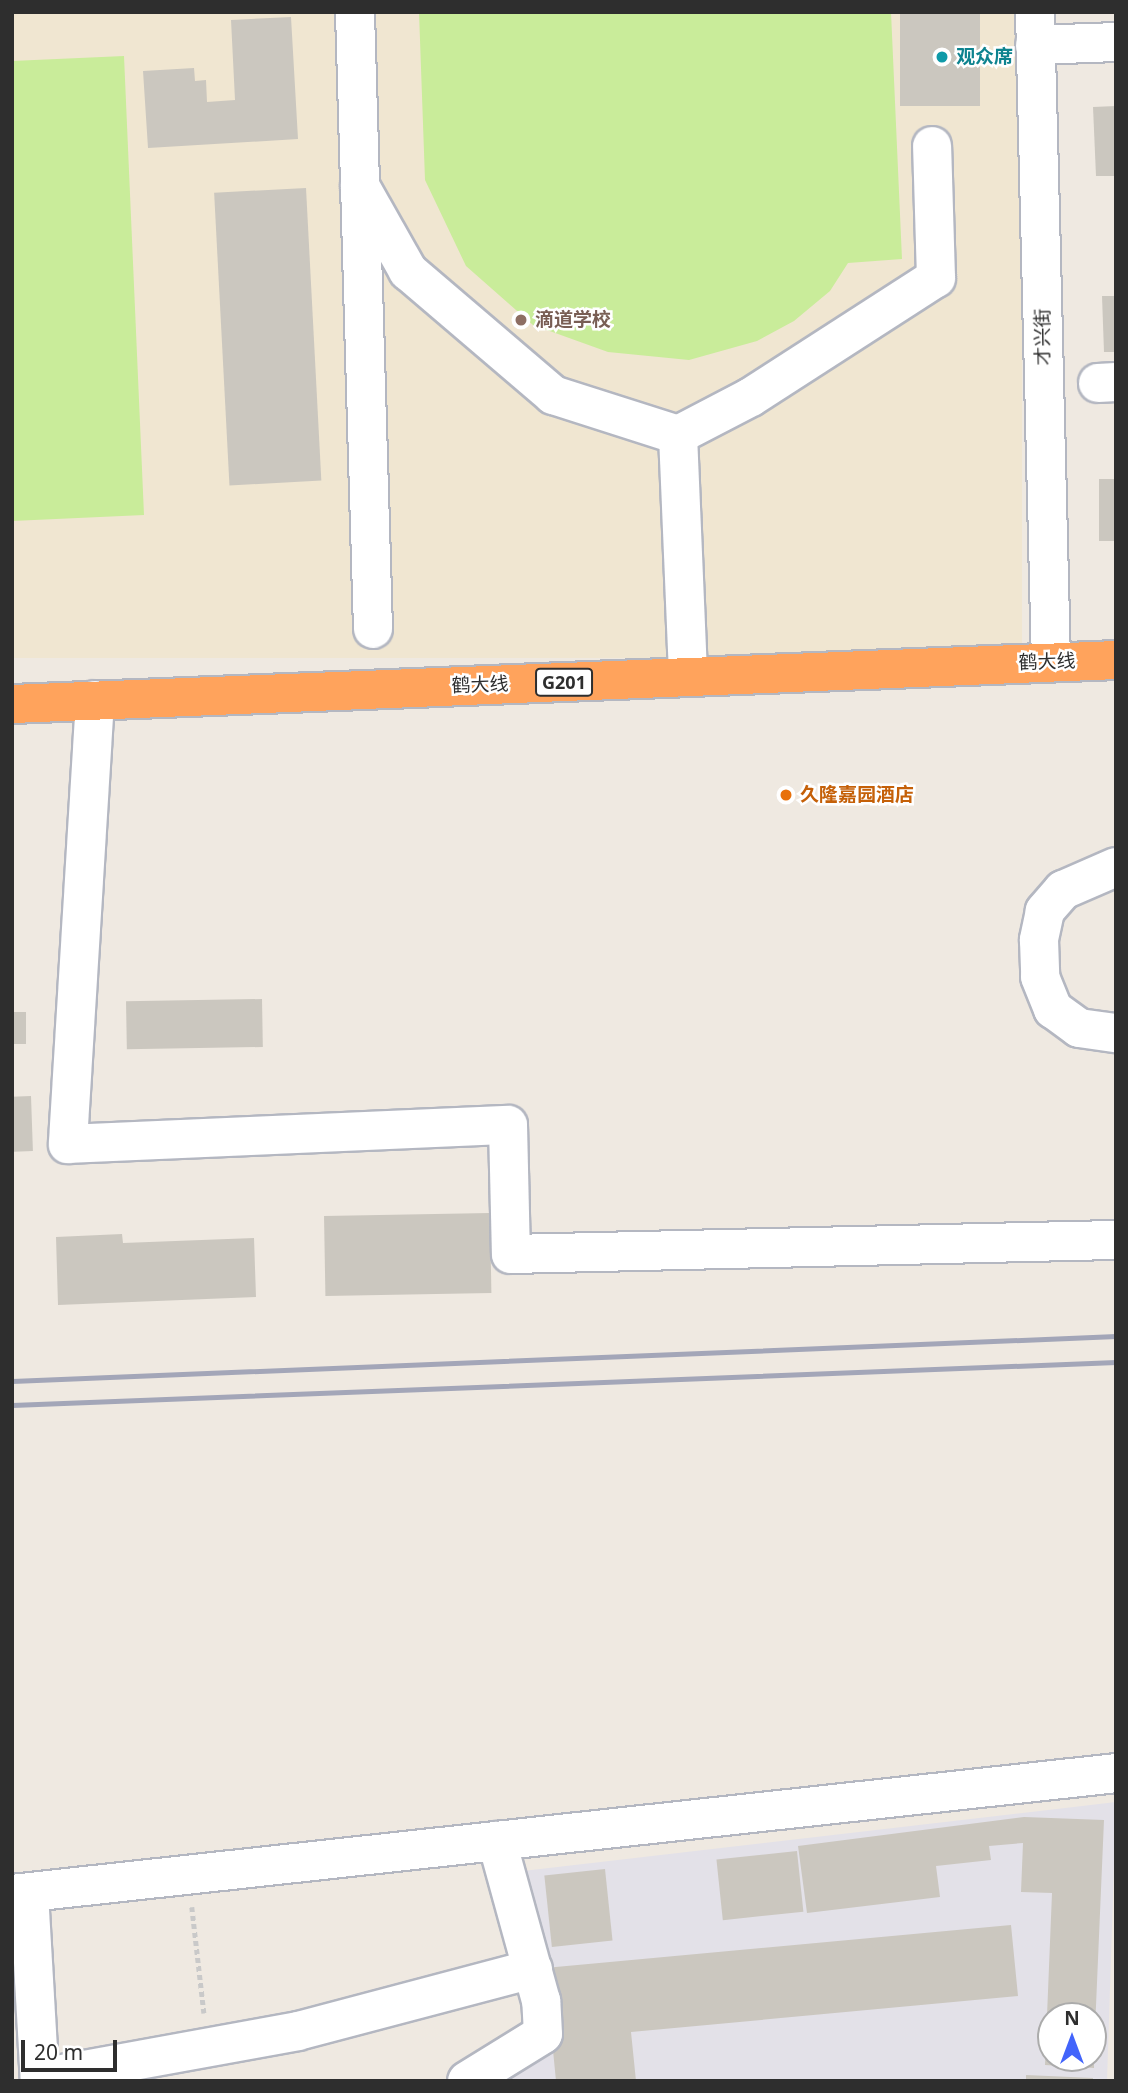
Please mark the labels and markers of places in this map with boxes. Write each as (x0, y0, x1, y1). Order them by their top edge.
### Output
place label: 观众席 (956, 46, 1013, 68)
marker: 观众席 (934, 49, 950, 65)
place label: 滴道学校 (535, 309, 611, 331)
marker: 滴道学校 (513, 312, 529, 328)
place label: 久隆嘉园酒店 (800, 784, 914, 806)
marker: 久隆嘉园酒店 (778, 787, 794, 803)

